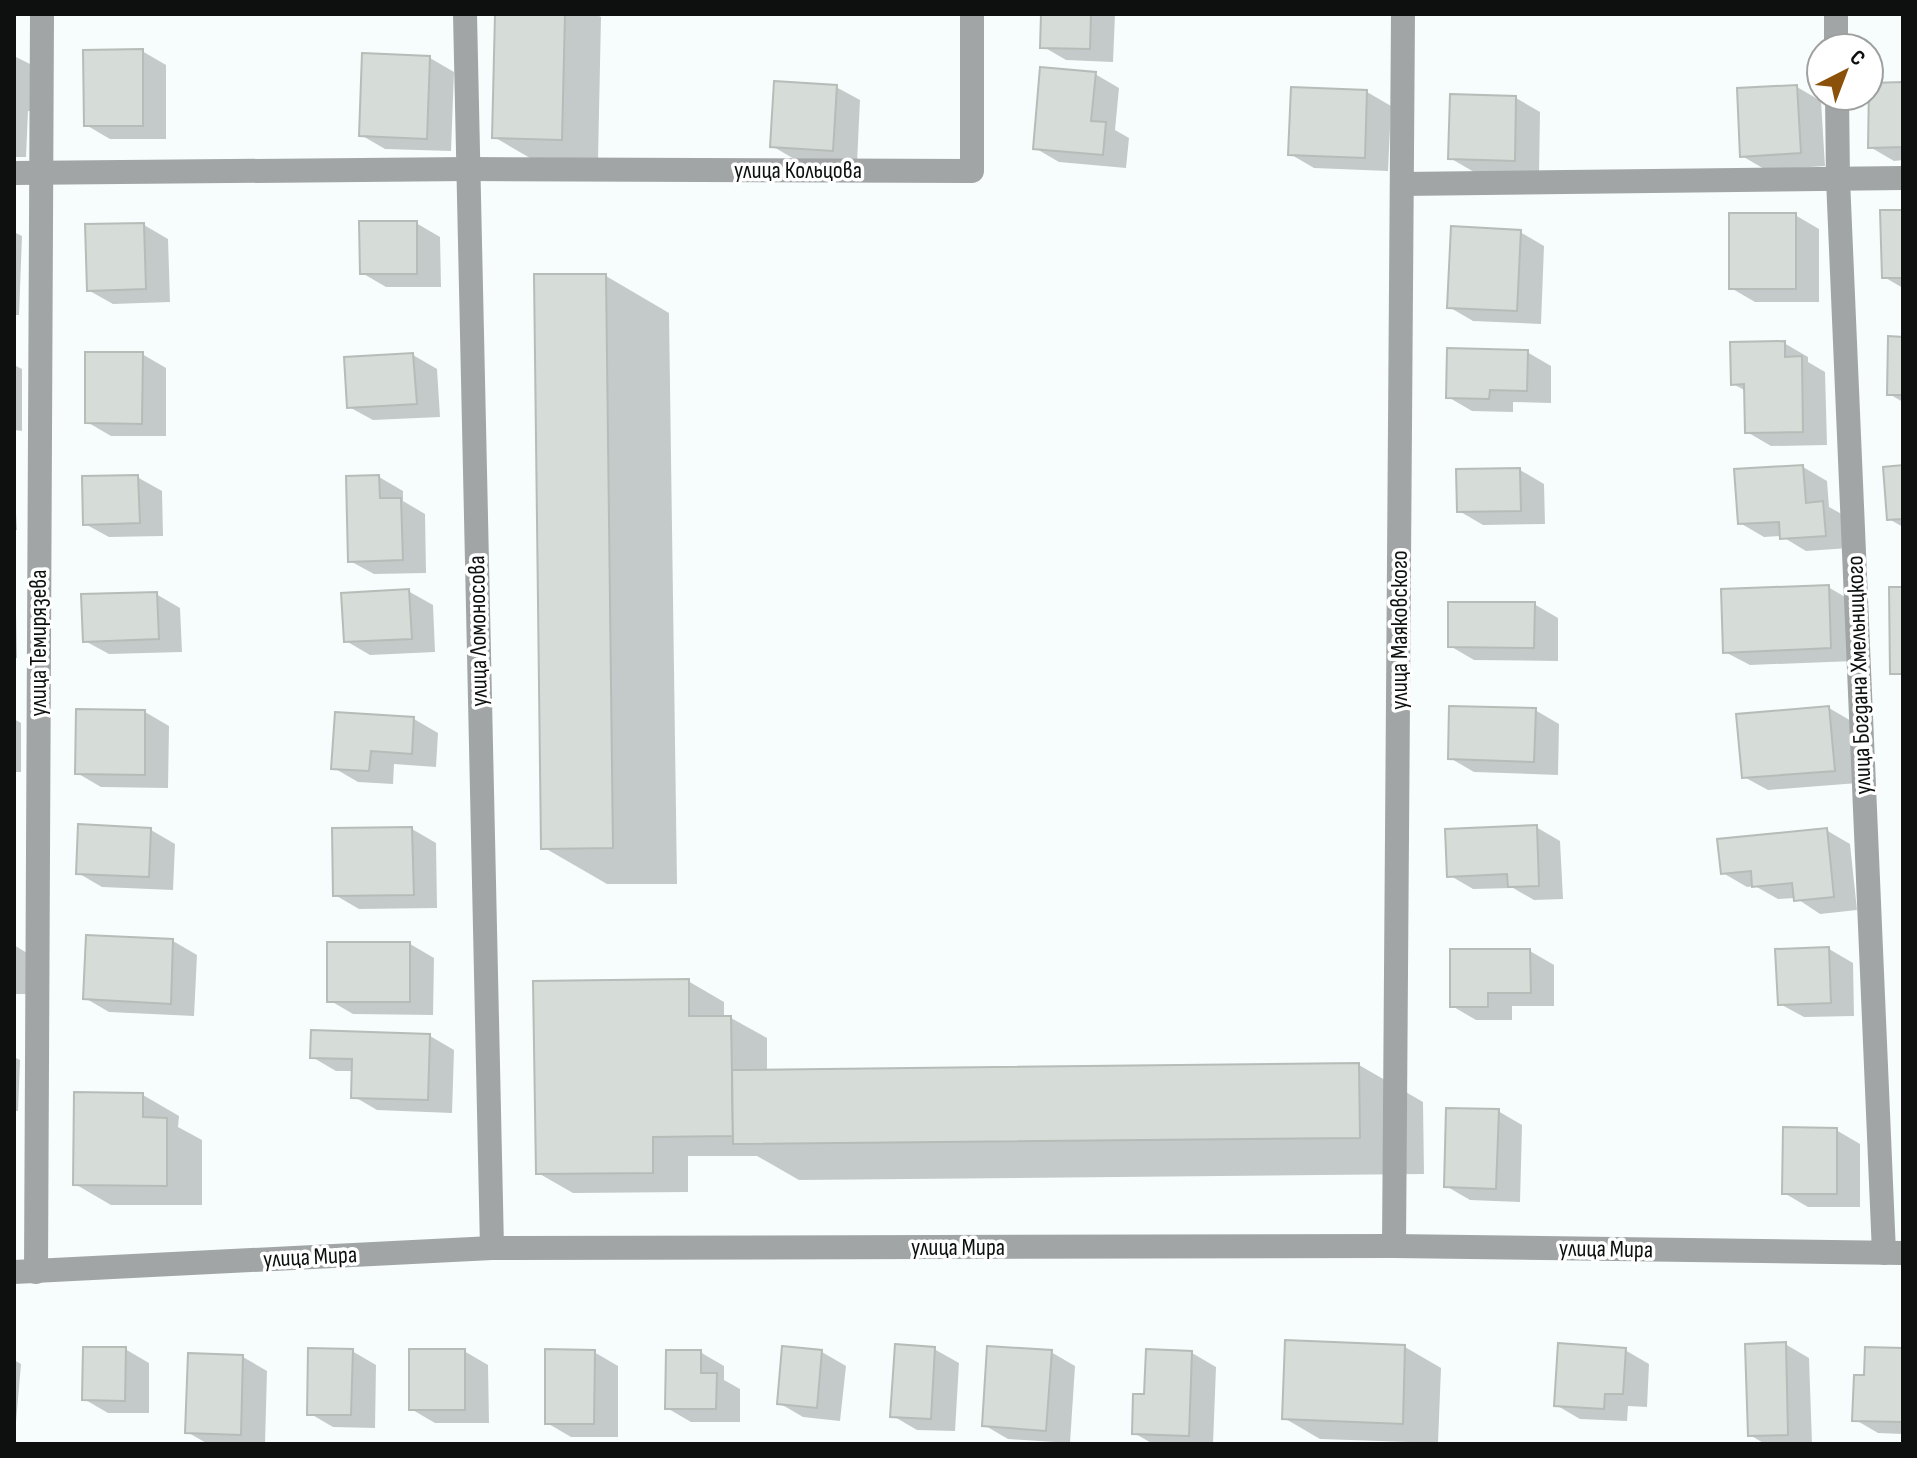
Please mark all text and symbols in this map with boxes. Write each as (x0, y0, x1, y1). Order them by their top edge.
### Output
north arrow (1805, 32, 1885, 112)
text: С (1844, 44, 1871, 72)
street label: улица Кольцова (734, 156, 862, 185)
street label: улица Маяковского (1385, 550, 1414, 710)
street label: улица Ломоносова (462, 555, 494, 707)
street label: улица Богдана Хмельницкого (1840, 555, 1878, 795)
street label: улица Темирязева (24, 569, 53, 717)
street label: улица Мира (911, 1233, 1005, 1262)
street label: улица Мира (1559, 1234, 1653, 1264)
street label: улица Мира (262, 1240, 358, 1274)

